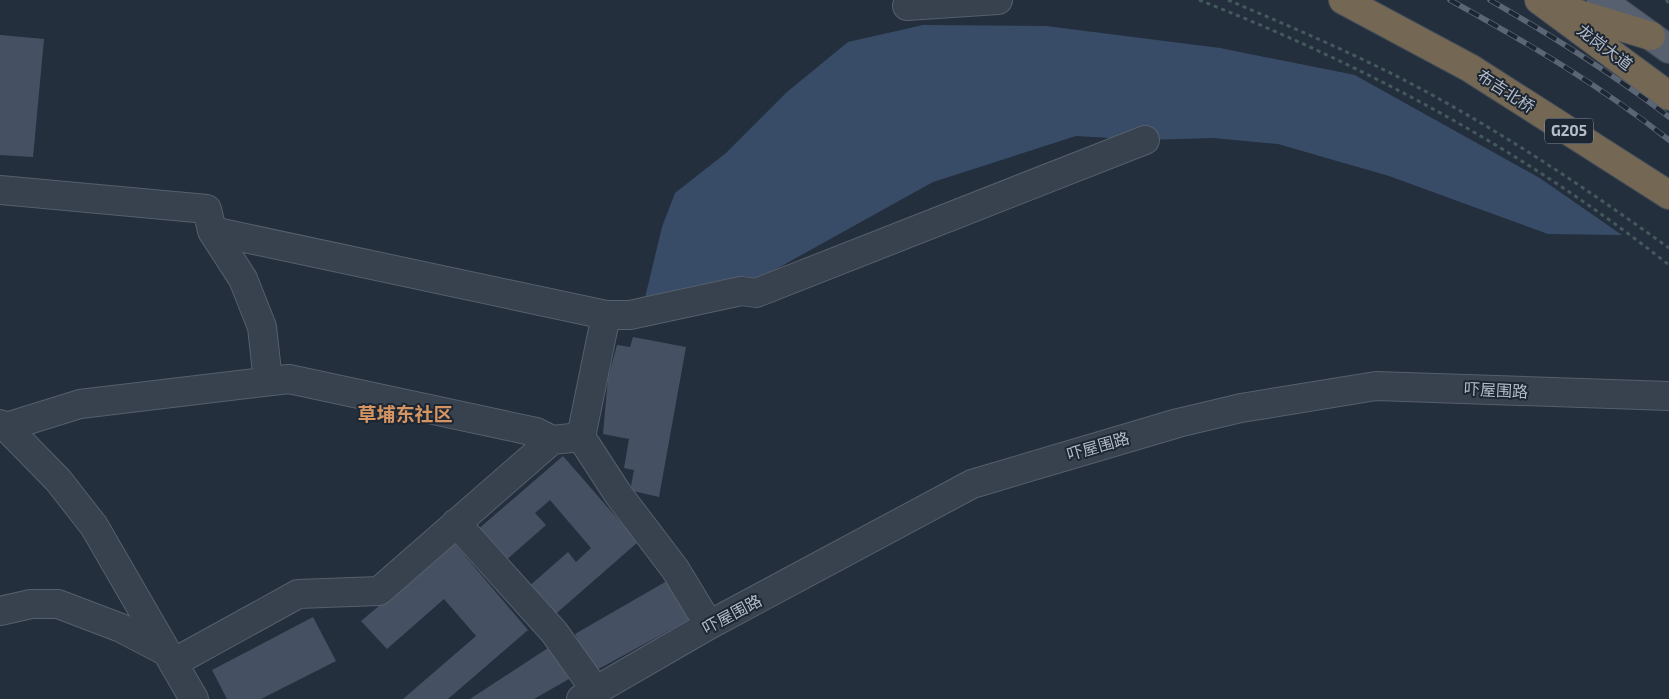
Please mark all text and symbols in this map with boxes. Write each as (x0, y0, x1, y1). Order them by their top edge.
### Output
street label: 龙岗大道 (1574, 20, 1637, 73)
street label: 布吉北桥 (1474, 65, 1538, 116)
road number: G205 (1545, 118, 1593, 144)
street label: 吓屋围路 (1464, 378, 1528, 401)
district label: 草埔东社区 (357, 402, 453, 425)
street label: 吓屋围路 (1064, 428, 1131, 463)
street label: 吓屋围路 (699, 590, 764, 637)

